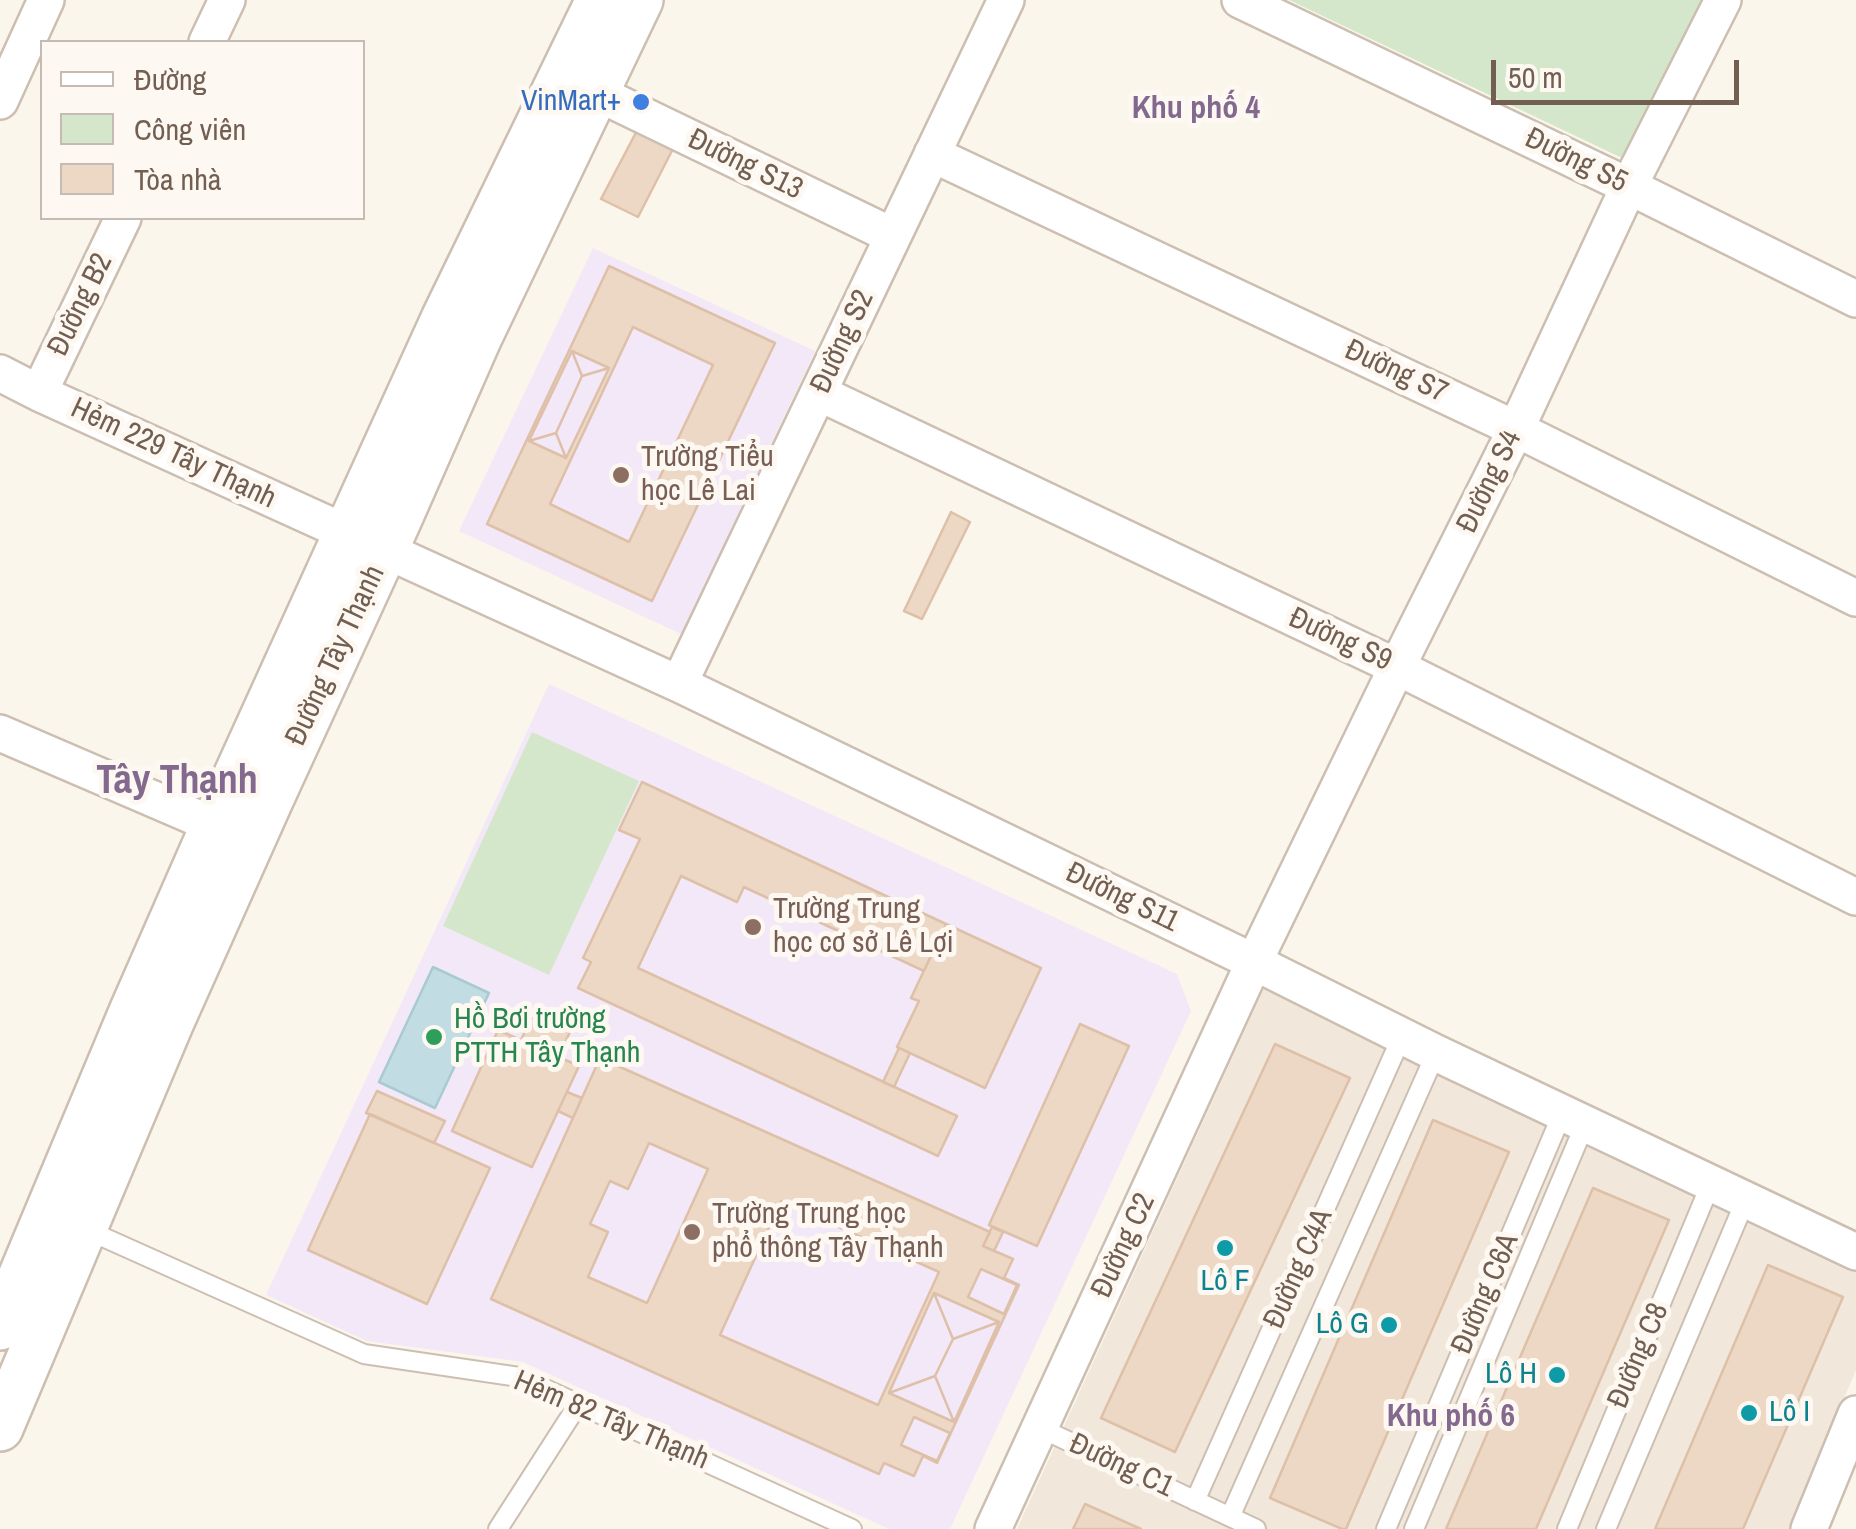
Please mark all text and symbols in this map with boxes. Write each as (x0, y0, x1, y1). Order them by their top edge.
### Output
legend (40, 40, 365, 220)
scale bar (1496, 40, 1744, 102)
text: 50 m (1508, 57, 1563, 97)
text: Đường (134, 59, 206, 99)
place label: VinMart+ (521, 84, 621, 120)
district label: Khu phố 4 (1132, 90, 1260, 128)
marker: VinMart+ (630, 91, 652, 113)
text: Công viên (134, 109, 246, 149)
street label: Đường S5 (1519, 121, 1633, 201)
street label: Đường S13 (682, 122, 808, 208)
text: Tòa nhà (134, 159, 222, 199)
street label: Đường B2 (41, 248, 121, 362)
street label: Đường S2 (804, 285, 882, 399)
street label: Đường S7 (1339, 333, 1453, 411)
street label: Hẻm 229 Tây Thạnh (65, 391, 281, 517)
street label: Đường S4 (1450, 425, 1530, 539)
place label: Trường Tiểu học Lê Lai (641, 440, 774, 510)
marker: Trường Tiểu học Lê Lai (610, 464, 632, 486)
street label: Đường Tây Thạnh (279, 560, 393, 752)
street label: Đường S9 (1283, 601, 1397, 679)
district label: Tây Thạnh (96, 758, 258, 806)
street label: Đường S11 (1060, 855, 1184, 941)
place label: Trường Trung học cơ sở Lê Lợi (773, 892, 954, 962)
marker: Trường Trung học cơ sở Lê Lợi (742, 916, 764, 938)
place label: Hồ Bơi trường PTTH Tây Thạnh (454, 1002, 640, 1072)
marker: Hồ Bơi trường PTTH Tây Thạnh (423, 1026, 445, 1048)
street label: Đường C2 (1084, 1188, 1164, 1304)
place label: Trường Trung học phổ thông Tây Thạnh (712, 1197, 944, 1268)
street label: Đường C4A (1257, 1204, 1341, 1334)
marker: Trường Trung học phổ thông Tây Thạnh (681, 1221, 703, 1243)
street label: Đường C6A (1445, 1228, 1527, 1360)
marker: Lô F (1214, 1237, 1236, 1259)
place label: Lô F (1200, 1264, 1250, 1300)
street label: Đường C8 (1601, 1298, 1677, 1414)
place label: Lô G (1316, 1307, 1369, 1343)
marker: Lô G (1378, 1314, 1400, 1336)
place label: Lô H (1485, 1357, 1537, 1393)
street label: Hẻm 82 Tây Thạnh (508, 1364, 714, 1478)
marker: Lô H (1546, 1364, 1568, 1386)
place label: Lô I (1769, 1395, 1810, 1431)
district label: Khu phố 6 (1387, 1398, 1515, 1436)
marker: Lô I (1738, 1402, 1760, 1424)
street label: Đường C1 (1063, 1426, 1179, 1506)

